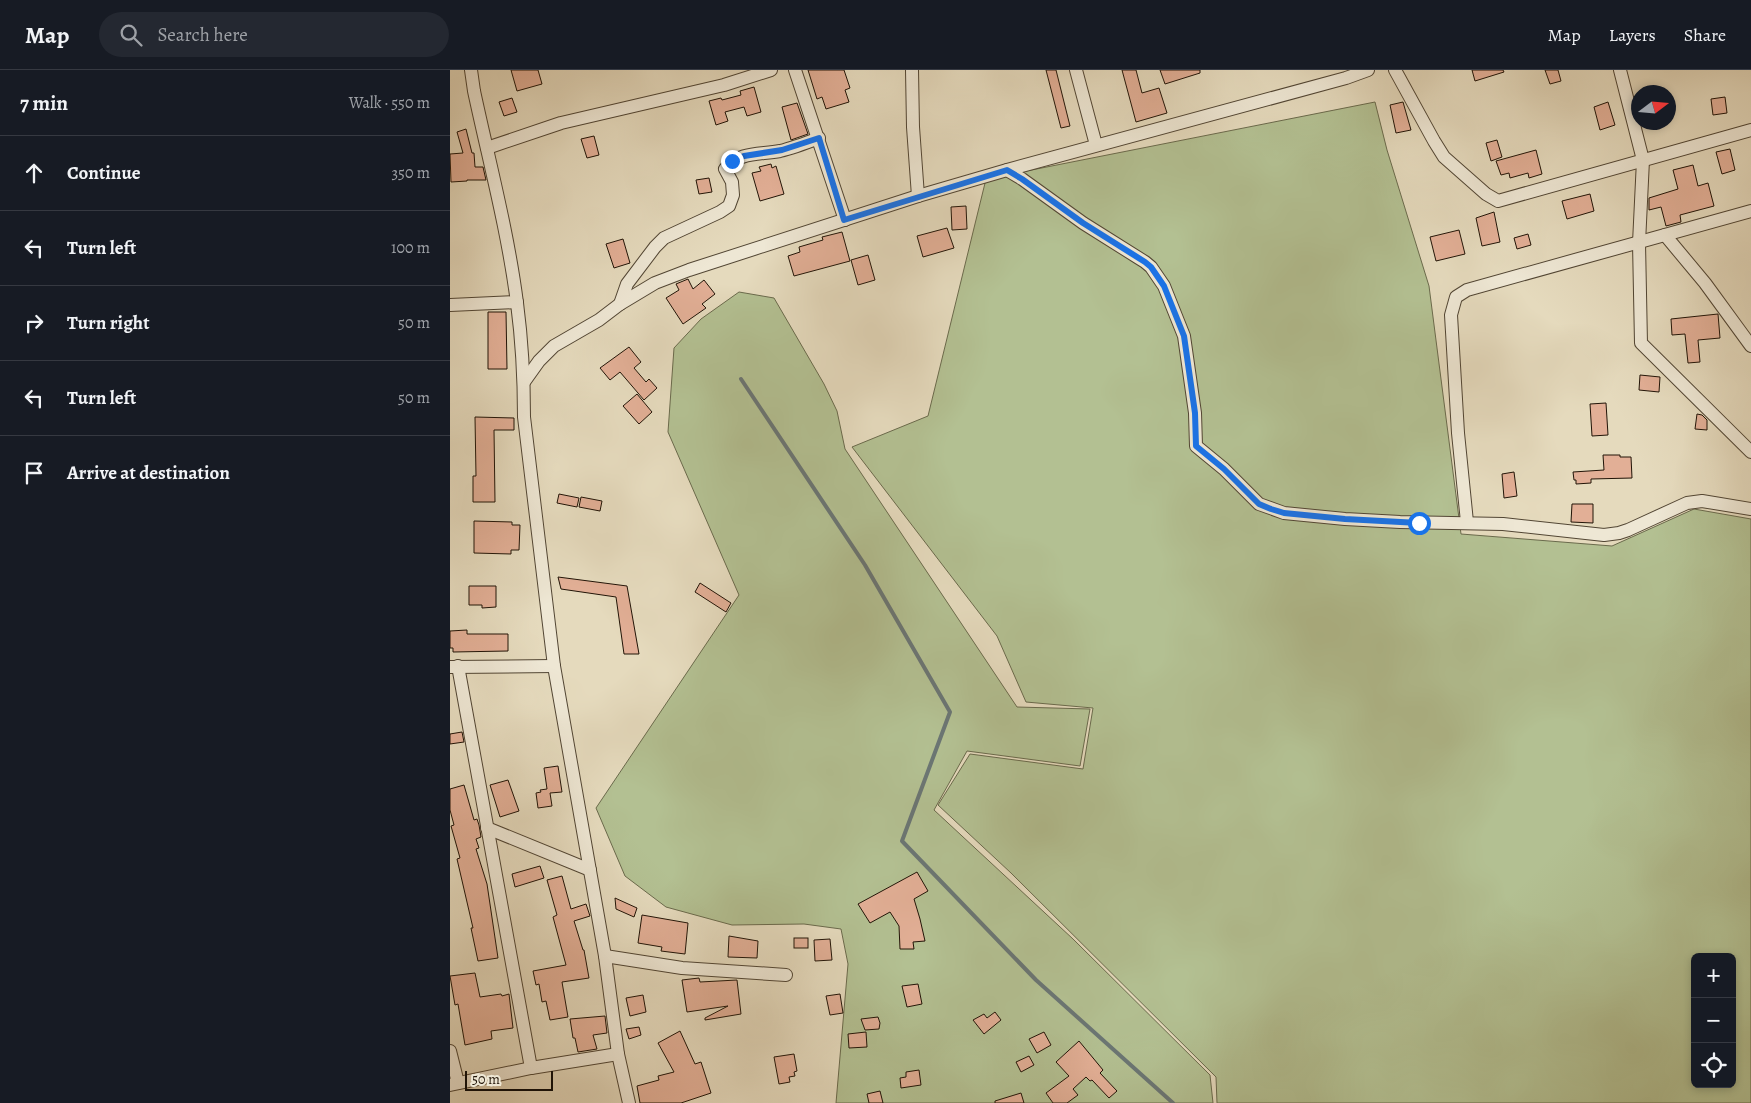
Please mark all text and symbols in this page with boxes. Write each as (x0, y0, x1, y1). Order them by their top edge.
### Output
search box (99, 12, 449, 57)
text: Map (25, 19, 69, 51)
icon: search (117, 21, 145, 49)
text: Search here (157, 22, 248, 48)
text: Map (1548, 23, 1581, 47)
text: Layers (1609, 23, 1656, 47)
text: Share (1684, 23, 1726, 47)
north arrow (1631, 85, 1676, 130)
text: 7 min (20, 89, 68, 117)
text: Walk · 550 m (349, 92, 430, 114)
route end (721, 150, 744, 173)
icon: ahead (20, 159, 48, 187)
text: Continue (67, 160, 141, 186)
text: 350 m (391, 162, 430, 184)
icon: left (20, 234, 48, 262)
text: Turn left (67, 235, 136, 261)
text: 100 m (391, 237, 430, 259)
icon: right (20, 309, 48, 337)
text: Turn right (67, 310, 149, 336)
text: 50 m (398, 312, 430, 334)
icon: left (20, 384, 48, 412)
text: Turn left (67, 385, 136, 411)
text: 50 m (398, 387, 430, 409)
icon: arrive (20, 459, 48, 487)
text: Arrive at destination (67, 460, 230, 486)
route start (1408, 512, 1431, 535)
map controls (1691, 953, 1736, 1088)
button: + (1691, 953, 1736, 998)
button: − (1691, 998, 1736, 1043)
button: locate (1691, 1043, 1736, 1088)
scale bar (465, 1068, 552, 1091)
text: 50 m (472, 1070, 500, 1089)

